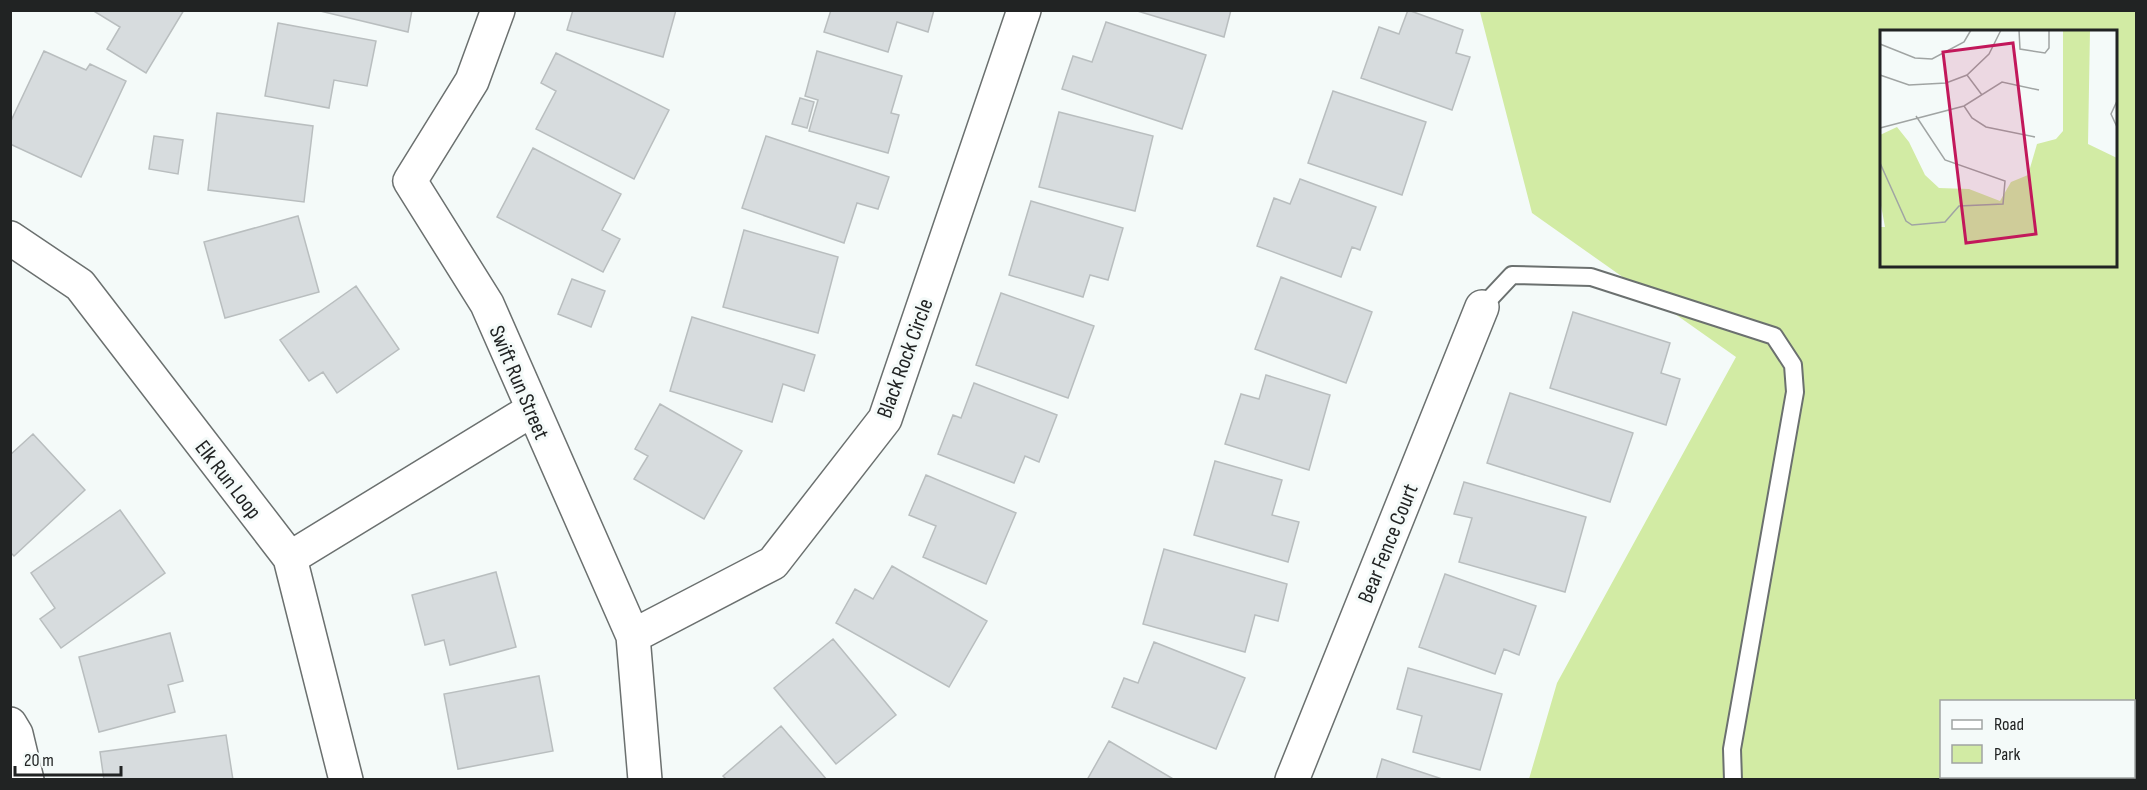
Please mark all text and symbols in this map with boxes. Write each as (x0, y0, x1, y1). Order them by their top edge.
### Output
inset map (1880, 30, 2117, 267)
street label: Black Rock Circle (871, 295, 940, 422)
street label: Swift Run Street (483, 322, 555, 444)
street label: Elk Run Loop (189, 435, 267, 525)
street label: Bear Fence Court (1352, 480, 1425, 607)
legend (1940, 700, 2135, 778)
text: Road (1994, 714, 2024, 735)
scale bar (15, 739, 122, 777)
text: Park (1994, 744, 2020, 765)
text: 20 m (24, 750, 54, 771)

